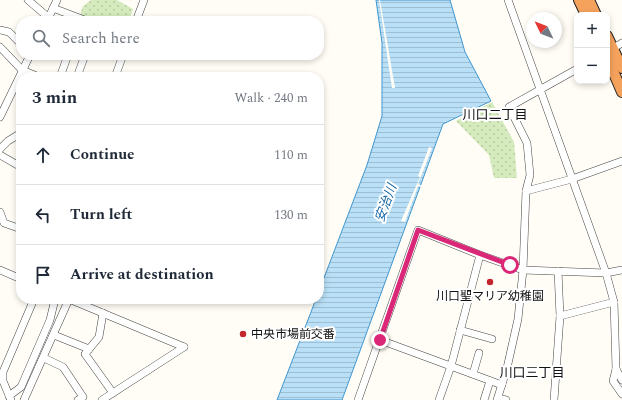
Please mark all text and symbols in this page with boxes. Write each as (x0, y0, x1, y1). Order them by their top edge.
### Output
north arrow (526, 12, 562, 48)
map controls (574, 12, 610, 84)
button: + (574, 12, 610, 48)
search box (16, 16, 324, 60)
icon: search (30, 27, 52, 49)
text: Search here (62, 27, 140, 50)
button: − (574, 48, 610, 84)
text: 3 min (32, 85, 77, 111)
text: Walk · 240 m (234, 88, 308, 108)
district label: 川口二丁目 (462, 105, 528, 125)
text: Continue (70, 143, 135, 166)
icon: ahead (32, 144, 54, 166)
text: 110 m (274, 145, 308, 165)
water label: 安治川 (370, 179, 403, 225)
text: Turn left (70, 203, 132, 226)
icon: left (32, 204, 54, 226)
text: 130 m (274, 205, 308, 225)
route start (501, 256, 519, 274)
text: Arrive at destination (70, 263, 214, 286)
icon: arrive (32, 264, 54, 286)
marker: 川口聖マリア幼稚園 (485, 277, 495, 287)
place label: 川口聖マリア幼稚園 (436, 287, 544, 306)
place label: 中央市場前交番 (251, 325, 335, 344)
marker: 中央市場前交番 (238, 329, 248, 339)
route end (371, 331, 389, 349)
district label: 川口三丁目 (499, 363, 565, 383)

